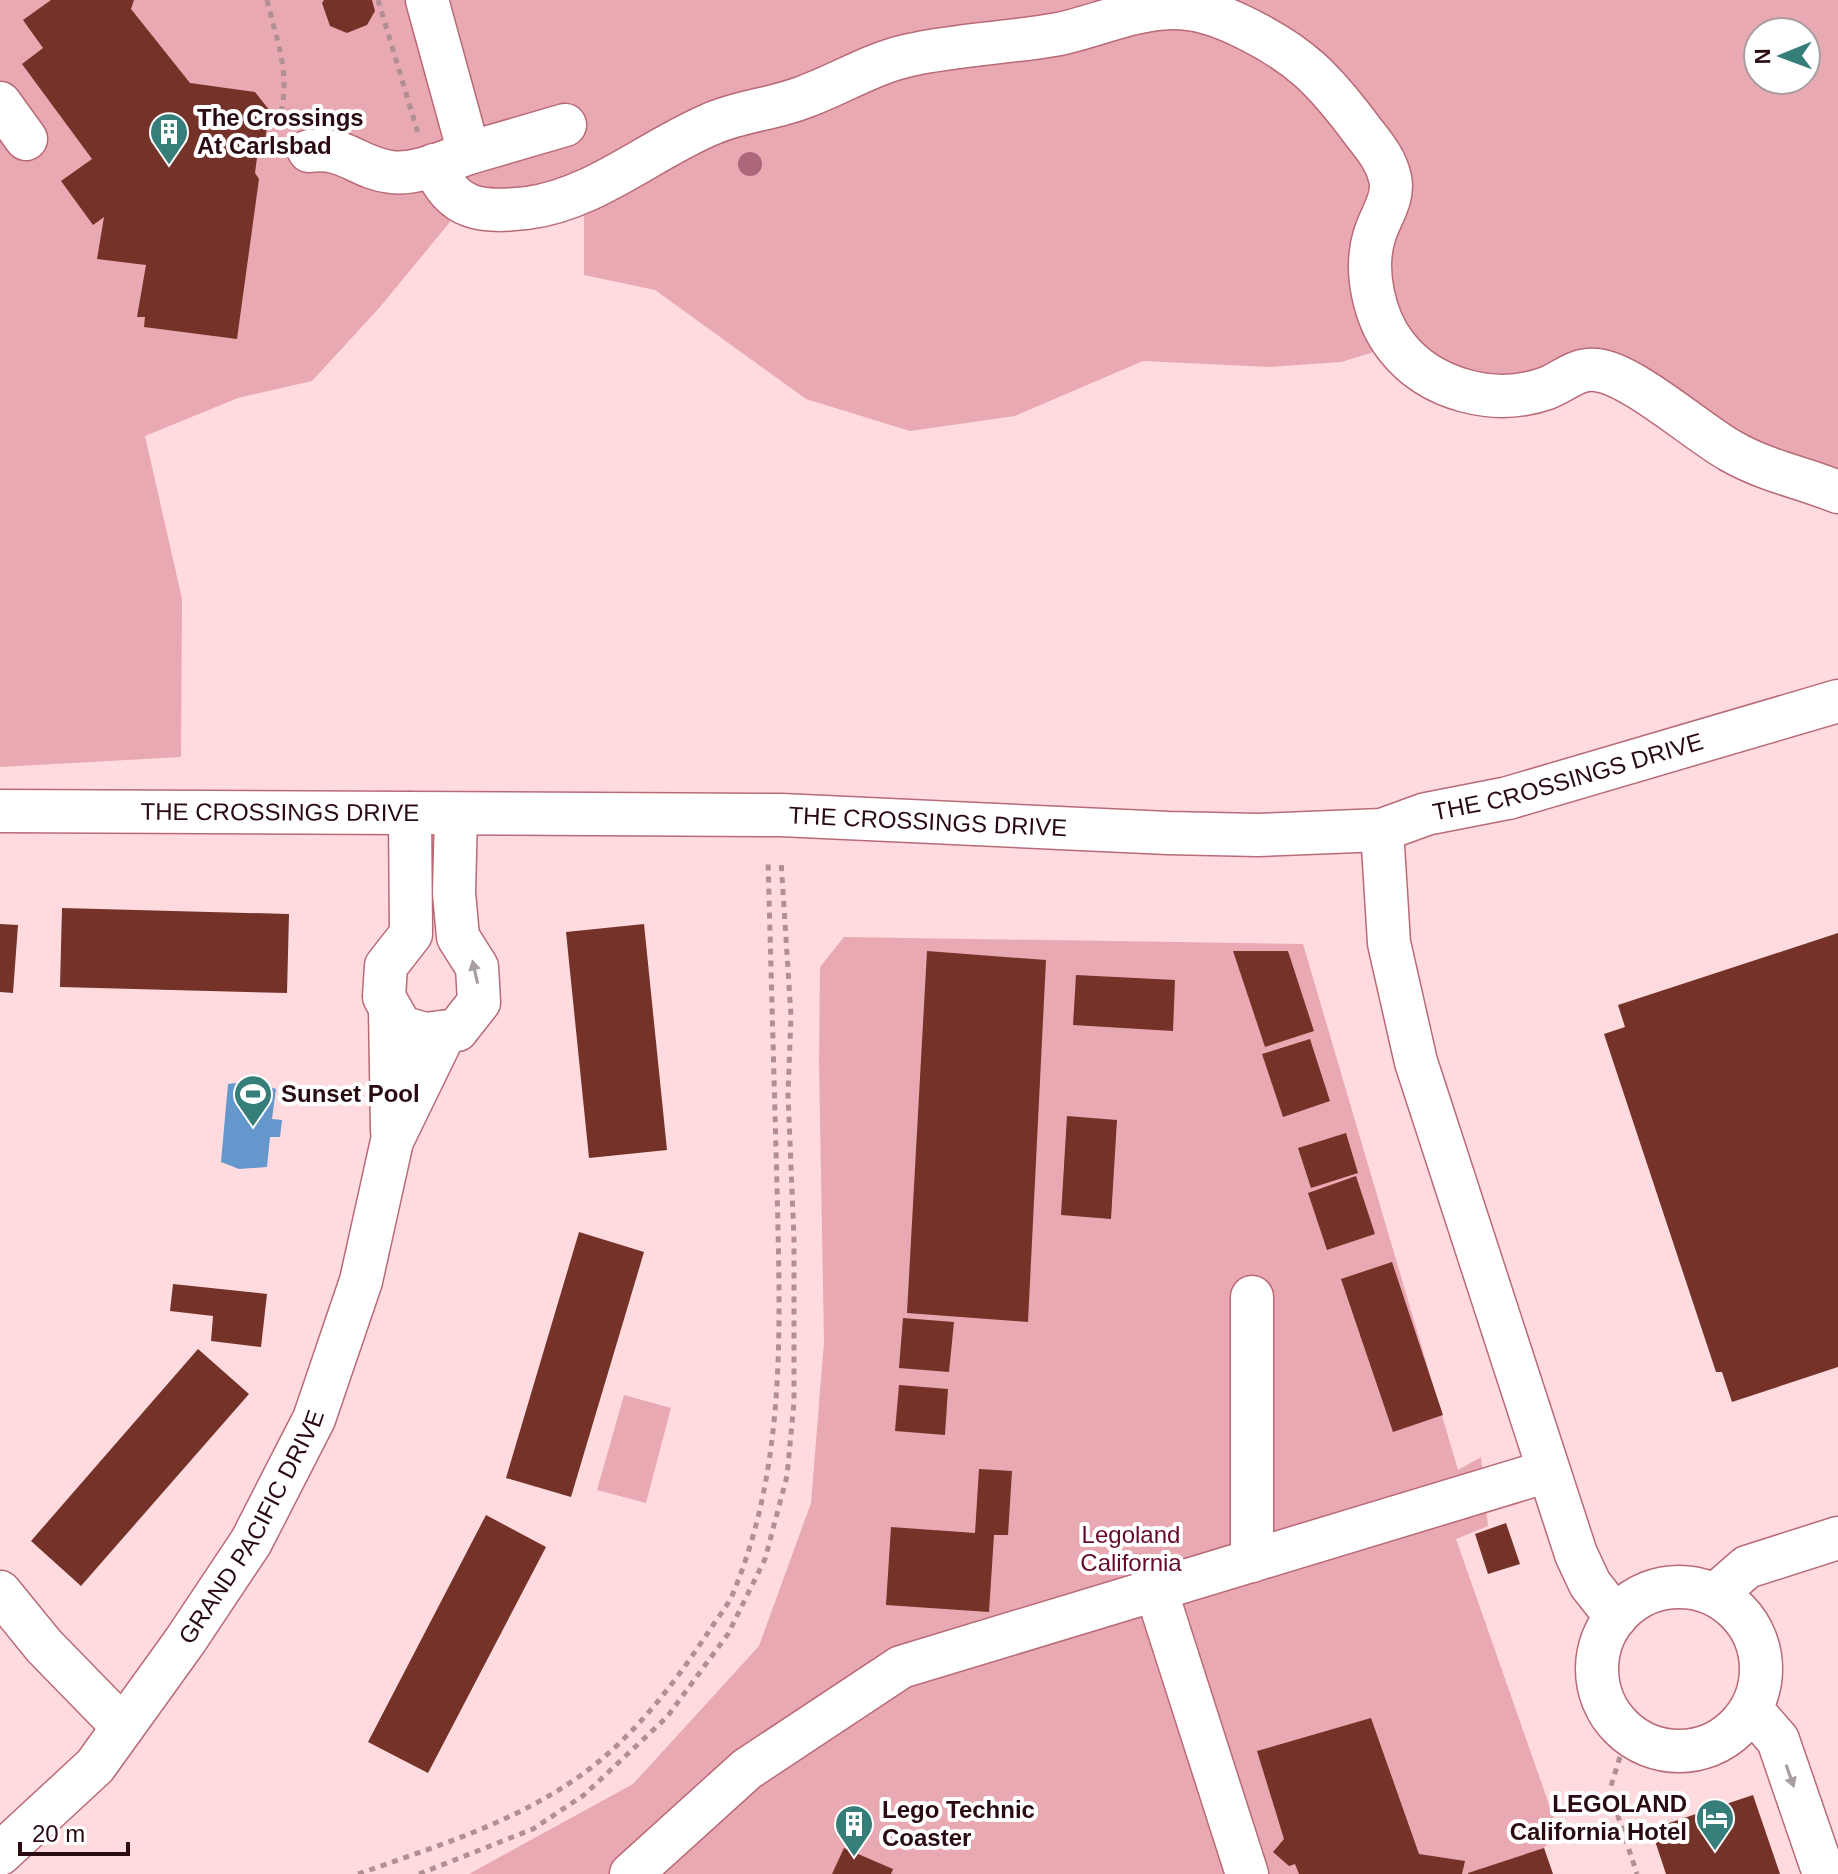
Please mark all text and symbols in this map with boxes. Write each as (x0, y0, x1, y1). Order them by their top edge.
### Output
north arrow (1742, 16, 1822, 96)
text: N (1750, 48, 1775, 65)
place label: The Crossings At Carlsbad (197, 104, 364, 159)
building icon: The Crossings At Carlsbad (148, 111, 190, 166)
street label: THE CROSSINGS DRIVE (1430, 727, 1706, 825)
street label: THE CROSSINGS DRIVE (141, 798, 419, 826)
street label: THE CROSSINGS DRIVE (788, 801, 1068, 841)
one-way arrow (468, 959, 481, 984)
sports icon: Sunset Pool (232, 1073, 274, 1128)
place label: Sunset Pool (281, 1080, 420, 1107)
street label: GRAND PACIFIC DRIVE (173, 1406, 329, 1649)
park label: Legoland California (1080, 1521, 1182, 1576)
one-way arrow (1785, 1764, 1797, 1788)
place label: LEGOLAND California Hotel (1510, 1790, 1687, 1845)
place label: Lego Technic Coaster (882, 1796, 1035, 1851)
hotel icon: LEGOLAND California Hotel (1694, 1797, 1736, 1852)
building icon: Lego Technic Coaster (833, 1803, 875, 1858)
scale bar (20, 1806, 128, 1856)
text: 20 m (32, 1820, 85, 1847)

